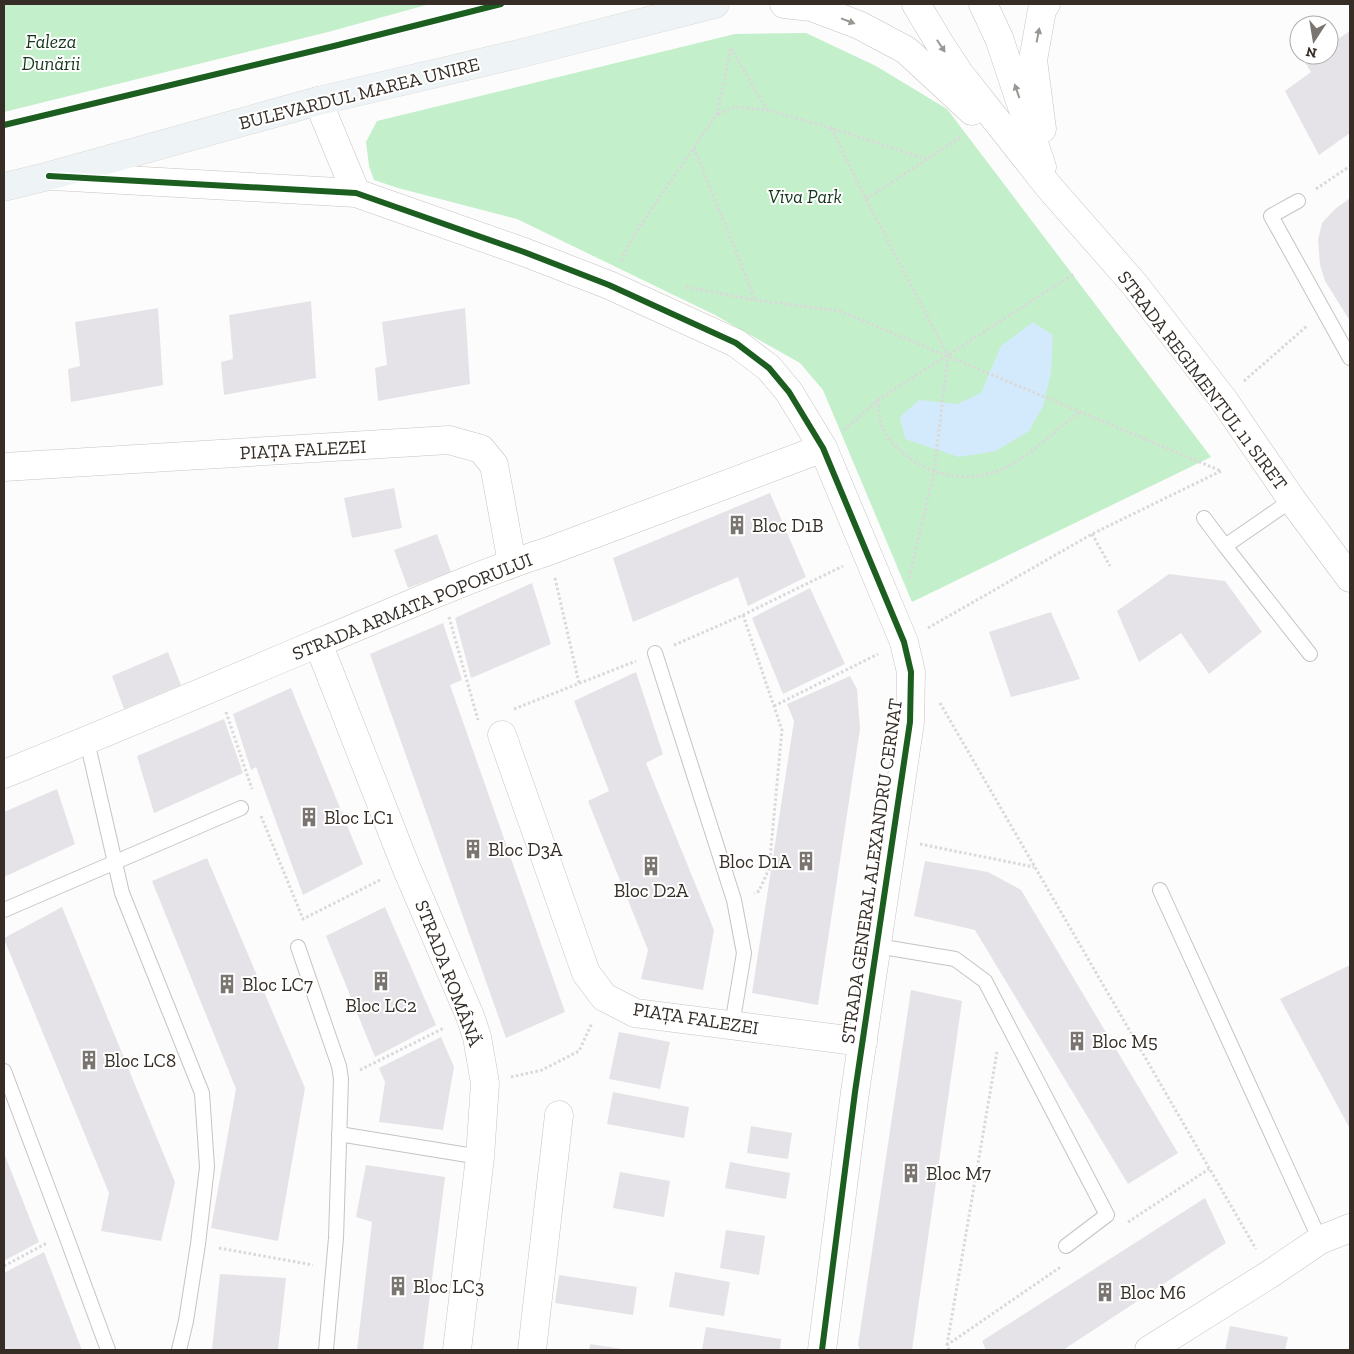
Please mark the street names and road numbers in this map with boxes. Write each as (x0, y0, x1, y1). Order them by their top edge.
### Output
street label: BULEVARDUL MAREA UNIRE (236, 52, 482, 135)
street label: STRADA REGIMENTUL 11 SIRET (1113, 266, 1293, 495)
street label: PIAȚA FALEZEI (239, 435, 367, 464)
street label: STRADA ARMATA POPORULUI (289, 548, 536, 665)
street label: STRADA GENERAL ALEXANDRU CERNAT (836, 697, 907, 1045)
street label: STRADA ROMÂNĂ (410, 897, 487, 1050)
street label: PIAȚA FALEZEI (632, 997, 760, 1040)

